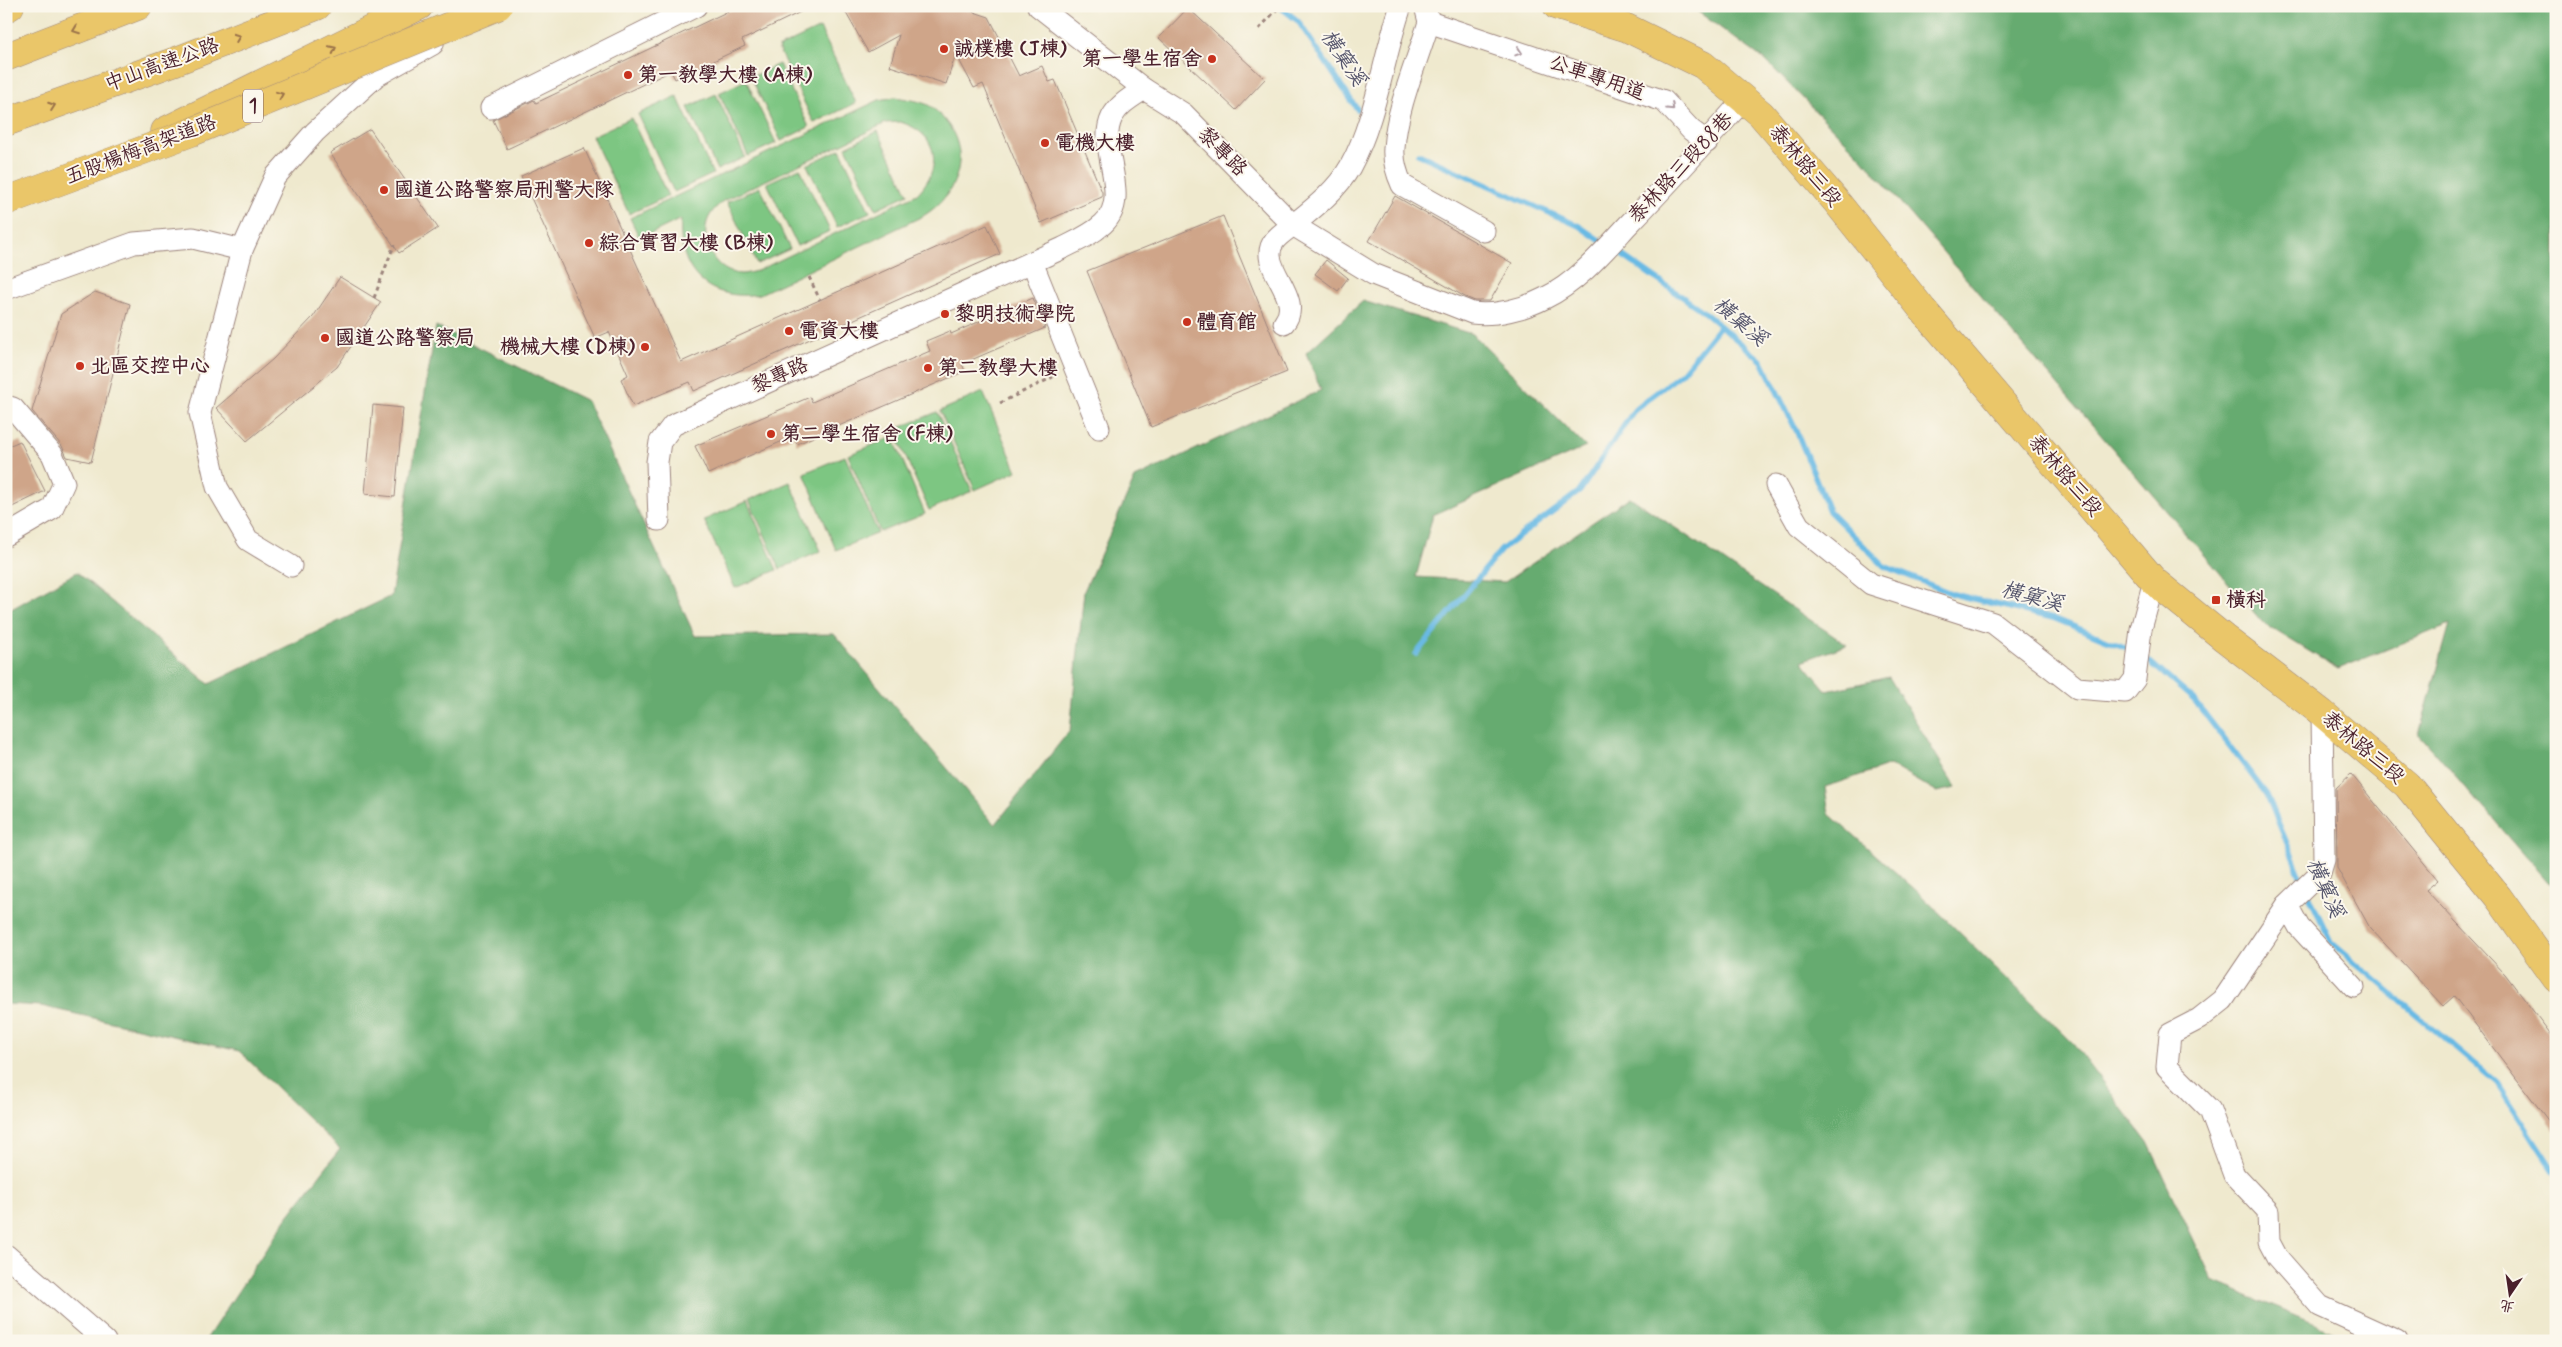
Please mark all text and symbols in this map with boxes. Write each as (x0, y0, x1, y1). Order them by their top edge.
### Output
one-way arrow (72, 24, 81, 34)
water label: 橫窠溪 (1314, 24, 1373, 93)
street label: 中山高速公路 (101, 31, 224, 98)
one-way arrow (232, 33, 241, 43)
place label: 誠樸樓 (J棟) (954, 36, 1068, 63)
marker: 誠樸樓 (J棟) (938, 43, 950, 55)
one-way arrow (328, 45, 337, 55)
place label: 第一學生宿舍 (1082, 46, 1202, 73)
one-way arrow (1514, 46, 1523, 56)
street label: 公車專用道 (1545, 49, 1649, 107)
marker: 第一學生宿舍 (1206, 53, 1218, 65)
place label: 第一教學大樓 (A棟) (638, 62, 813, 89)
marker: 第一教學大樓 (A棟) (622, 69, 634, 81)
road number: 1 (243, 90, 263, 122)
one-way arrow (276, 91, 284, 101)
one-way arrow (1665, 101, 1674, 110)
one-way arrow (47, 102, 56, 112)
street label: 泰林路三段88巷 (1623, 106, 1740, 229)
street label: 五股楊梅高架道路 (61, 108, 221, 191)
street label: 泰林路三段 (1763, 119, 1847, 213)
street label: 黎專路 (1191, 121, 1253, 183)
place label: 電機大樓 (1055, 130, 1135, 157)
marker: 電機大樓 (1039, 137, 1051, 149)
place label: 國道公路警察局刑警大隊 (394, 177, 614, 204)
marker: 國道公路警察局刑警大隊 (378, 184, 390, 196)
place label: 綜合實習大樓 (B棟) (599, 230, 774, 257)
marker: 綜合實習大樓 (B棟) (583, 237, 595, 249)
water label: 橫窠溪 (1707, 291, 1774, 354)
place label: 黎明技術學院 (955, 301, 1075, 328)
marker: 黎明技術學院 (939, 308, 951, 320)
place label: 體育館 (1197, 309, 1257, 336)
marker: 體育館 (1181, 316, 1193, 328)
place label: 電資大樓 (799, 318, 879, 345)
place label: 國道公路警察局 (335, 325, 475, 352)
marker: 電資大樓 (783, 325, 795, 337)
marker: 國道公路警察局 (319, 332, 331, 344)
place label: 機械大樓 (D棟) (500, 334, 636, 361)
marker: 機械大樓 (D棟) (639, 341, 651, 353)
street label: 黎專路 (747, 351, 814, 401)
place label: 北區交控中心 (90, 353, 210, 380)
place label: 第二教學大樓 (938, 355, 1058, 382)
marker: 北區交控中心 (74, 360, 86, 372)
marker: 第二教學大樓 (922, 362, 934, 374)
place label: 第二學生宿舍 (F棟) (781, 421, 954, 448)
marker: 第二學生宿舍 (F棟) (765, 428, 777, 440)
street label: 泰林路三段 (2022, 429, 2108, 523)
water label: 橫窠溪 (1998, 575, 2067, 619)
place label: 橫科 (2226, 587, 2266, 614)
marker: 橫科 (2210, 594, 2222, 606)
street label: 泰林路三段 (2316, 706, 2410, 790)
water label: 橫窠溪 (2299, 854, 2351, 923)
north arrow (2484, 1270, 2534, 1320)
text: 北 (2498, 1295, 2516, 1316)

